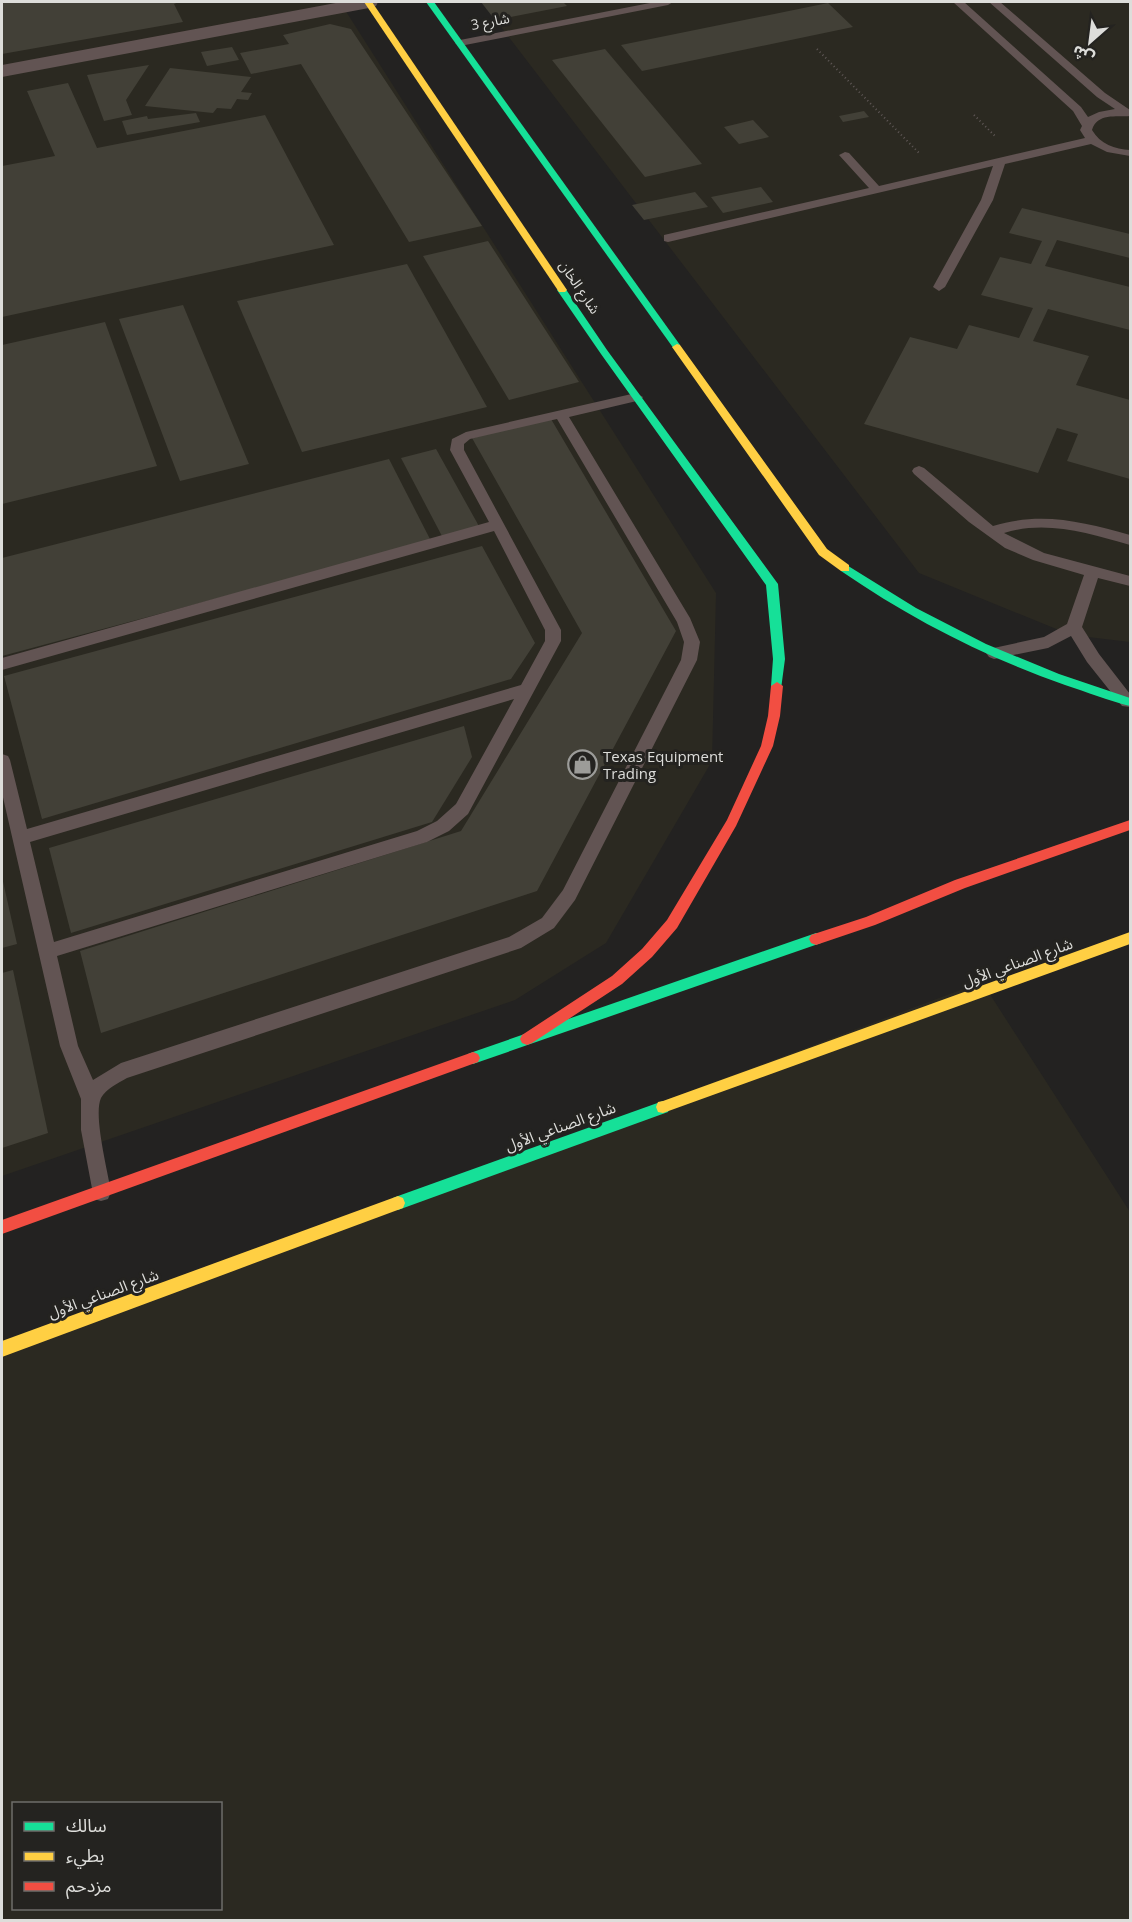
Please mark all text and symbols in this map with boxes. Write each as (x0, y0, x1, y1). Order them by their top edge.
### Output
street label: شارع 3 (469, 8, 511, 36)
north arrow (1060, 12, 1120, 72)
text: ش (1068, 40, 1098, 70)
street label: شارع الخان (554, 257, 605, 319)
place label: Texas Equipment Trading (603, 746, 723, 783)
shop icon: Texas Equipment Trading (566, 749, 598, 781)
street label: شارع الصناعي الأول (959, 933, 1076, 994)
street label: شارع الصناعي الأول (502, 1097, 619, 1158)
street label: شارع الصناعي الأول (45, 1264, 162, 1325)
legend (12, 1802, 222, 1910)
text: سالك (66, 1813, 107, 1837)
text: بطيء (66, 1843, 104, 1869)
text: مزدحم (66, 1873, 111, 1899)

